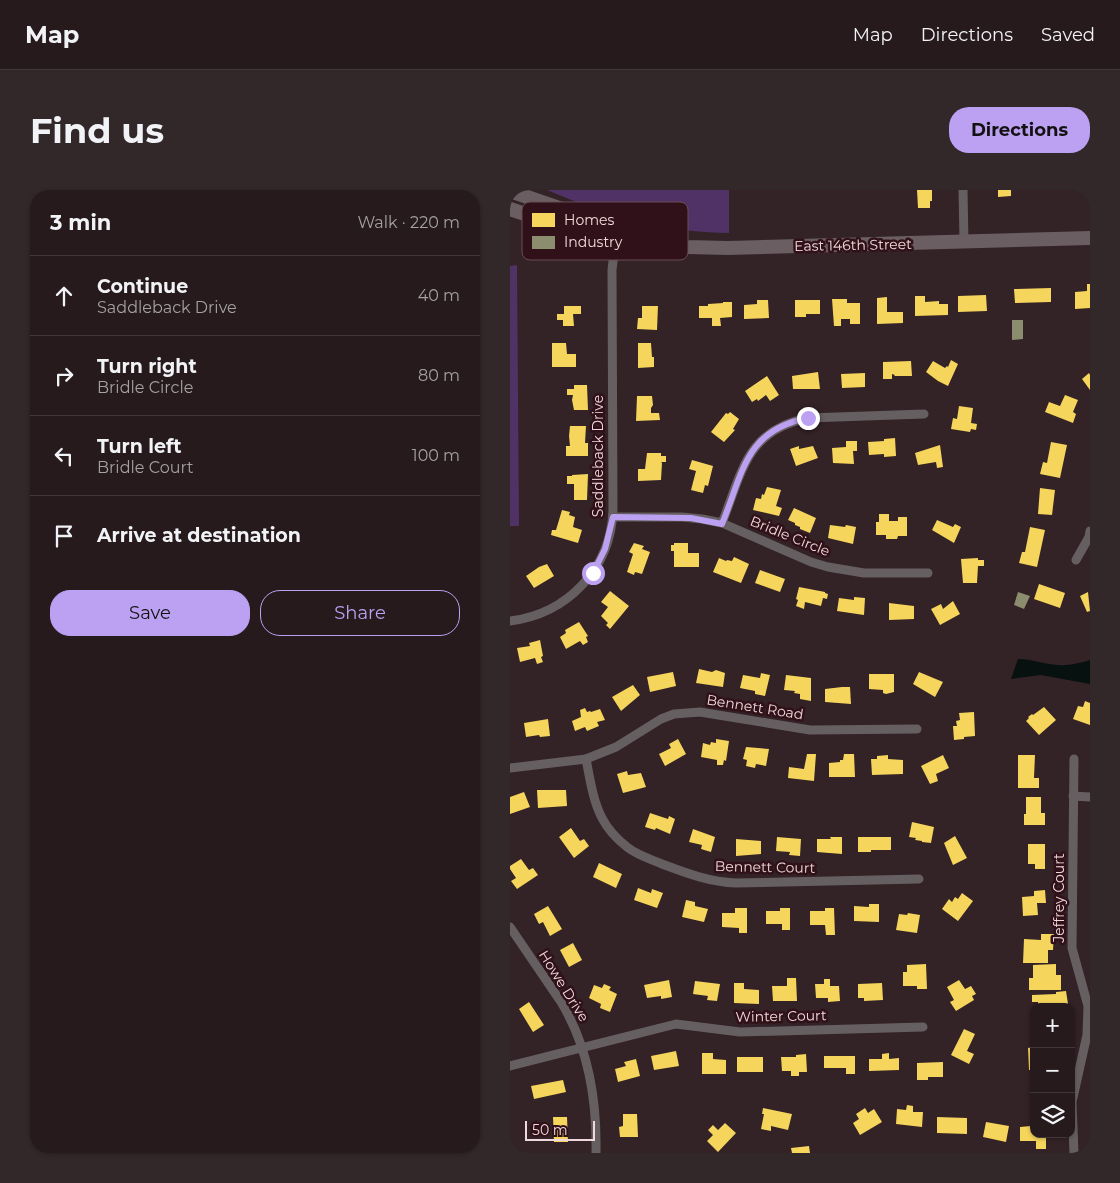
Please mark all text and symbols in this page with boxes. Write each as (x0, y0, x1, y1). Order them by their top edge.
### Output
text: Map (25, 20, 79, 49)
text: Map (853, 24, 893, 46)
text: Directions (921, 24, 1013, 46)
text: Saved (1041, 24, 1095, 46)
button: Directions (949, 107, 1090, 153)
text: Find us (30, 109, 164, 152)
legend (522, 202, 688, 260)
text: 3 min (50, 210, 111, 235)
text: Homes (564, 211, 614, 229)
text: Walk · 220 m (357, 213, 460, 232)
text: Industry (564, 233, 623, 251)
street label: East 146th Street (794, 235, 912, 255)
text: Continue (97, 275, 188, 298)
icon: ahead (50, 282, 78, 310)
text: 40 m (418, 286, 460, 305)
text: Saddleback Drive (97, 298, 237, 317)
text: Turn right (97, 355, 197, 378)
icon: right (50, 362, 78, 390)
text: 80 m (418, 366, 460, 385)
text: Bridle Circle (97, 378, 193, 397)
street label: Saddleback Drive (589, 395, 607, 517)
route end (797, 407, 820, 430)
text: Turn left (97, 435, 182, 458)
icon: left (50, 442, 78, 470)
text: 100 m (412, 446, 460, 465)
text: Bridle Court (97, 458, 194, 477)
street label: Bridle Circle (748, 512, 832, 560)
icon: arrive (50, 522, 78, 550)
text: Arrive at destination (97, 524, 301, 547)
route start (582, 562, 605, 585)
button: Save (50, 590, 250, 636)
button: Share (260, 590, 460, 636)
street label: Bennett Road (705, 690, 805, 724)
street label: Jeffrey Court (1050, 853, 1068, 944)
street label: Bennett Court (715, 857, 816, 877)
street label: Howe Drive (535, 947, 593, 1025)
map controls (1030, 1003, 1075, 1138)
button: + (1030, 1003, 1075, 1048)
street label: Winter Court (735, 1006, 827, 1026)
button: − (1030, 1048, 1075, 1093)
button: layers (1030, 1093, 1075, 1138)
scale bar (525, 1118, 595, 1141)
text: 50 m (532, 1121, 568, 1139)

